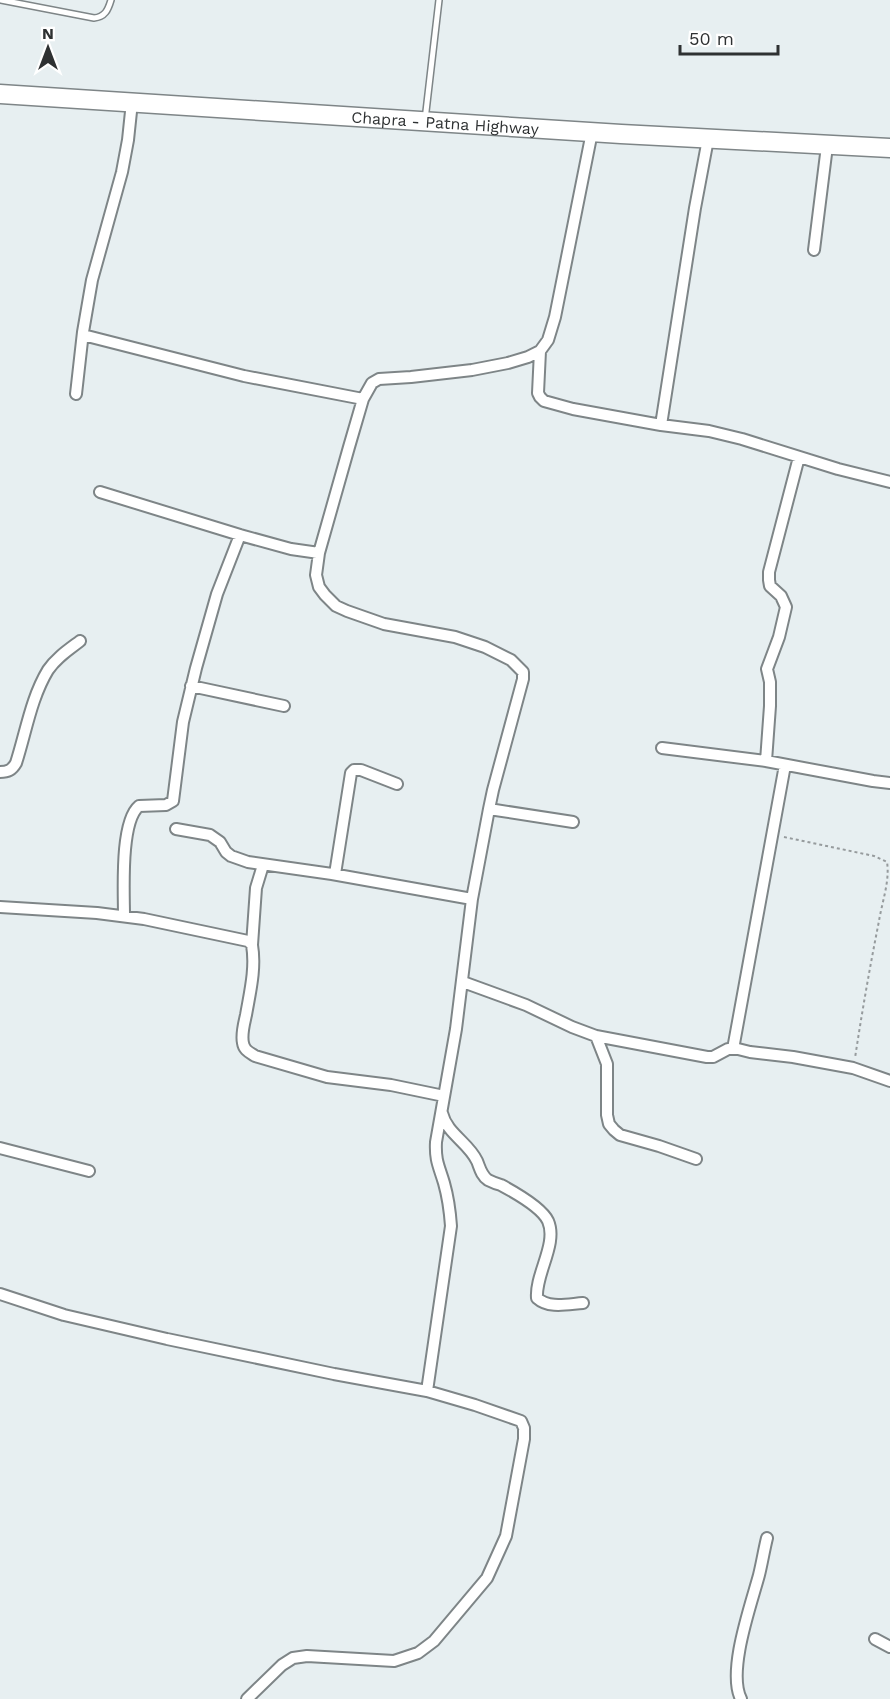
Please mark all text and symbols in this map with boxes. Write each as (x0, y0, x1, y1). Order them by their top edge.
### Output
north arrow (18, 18, 78, 78)
scale bar (680, 18, 778, 56)
text: N (42, 24, 54, 43)
text: 50 m (689, 28, 734, 49)
street label: Chapra - Patna Highway (351, 107, 540, 138)

